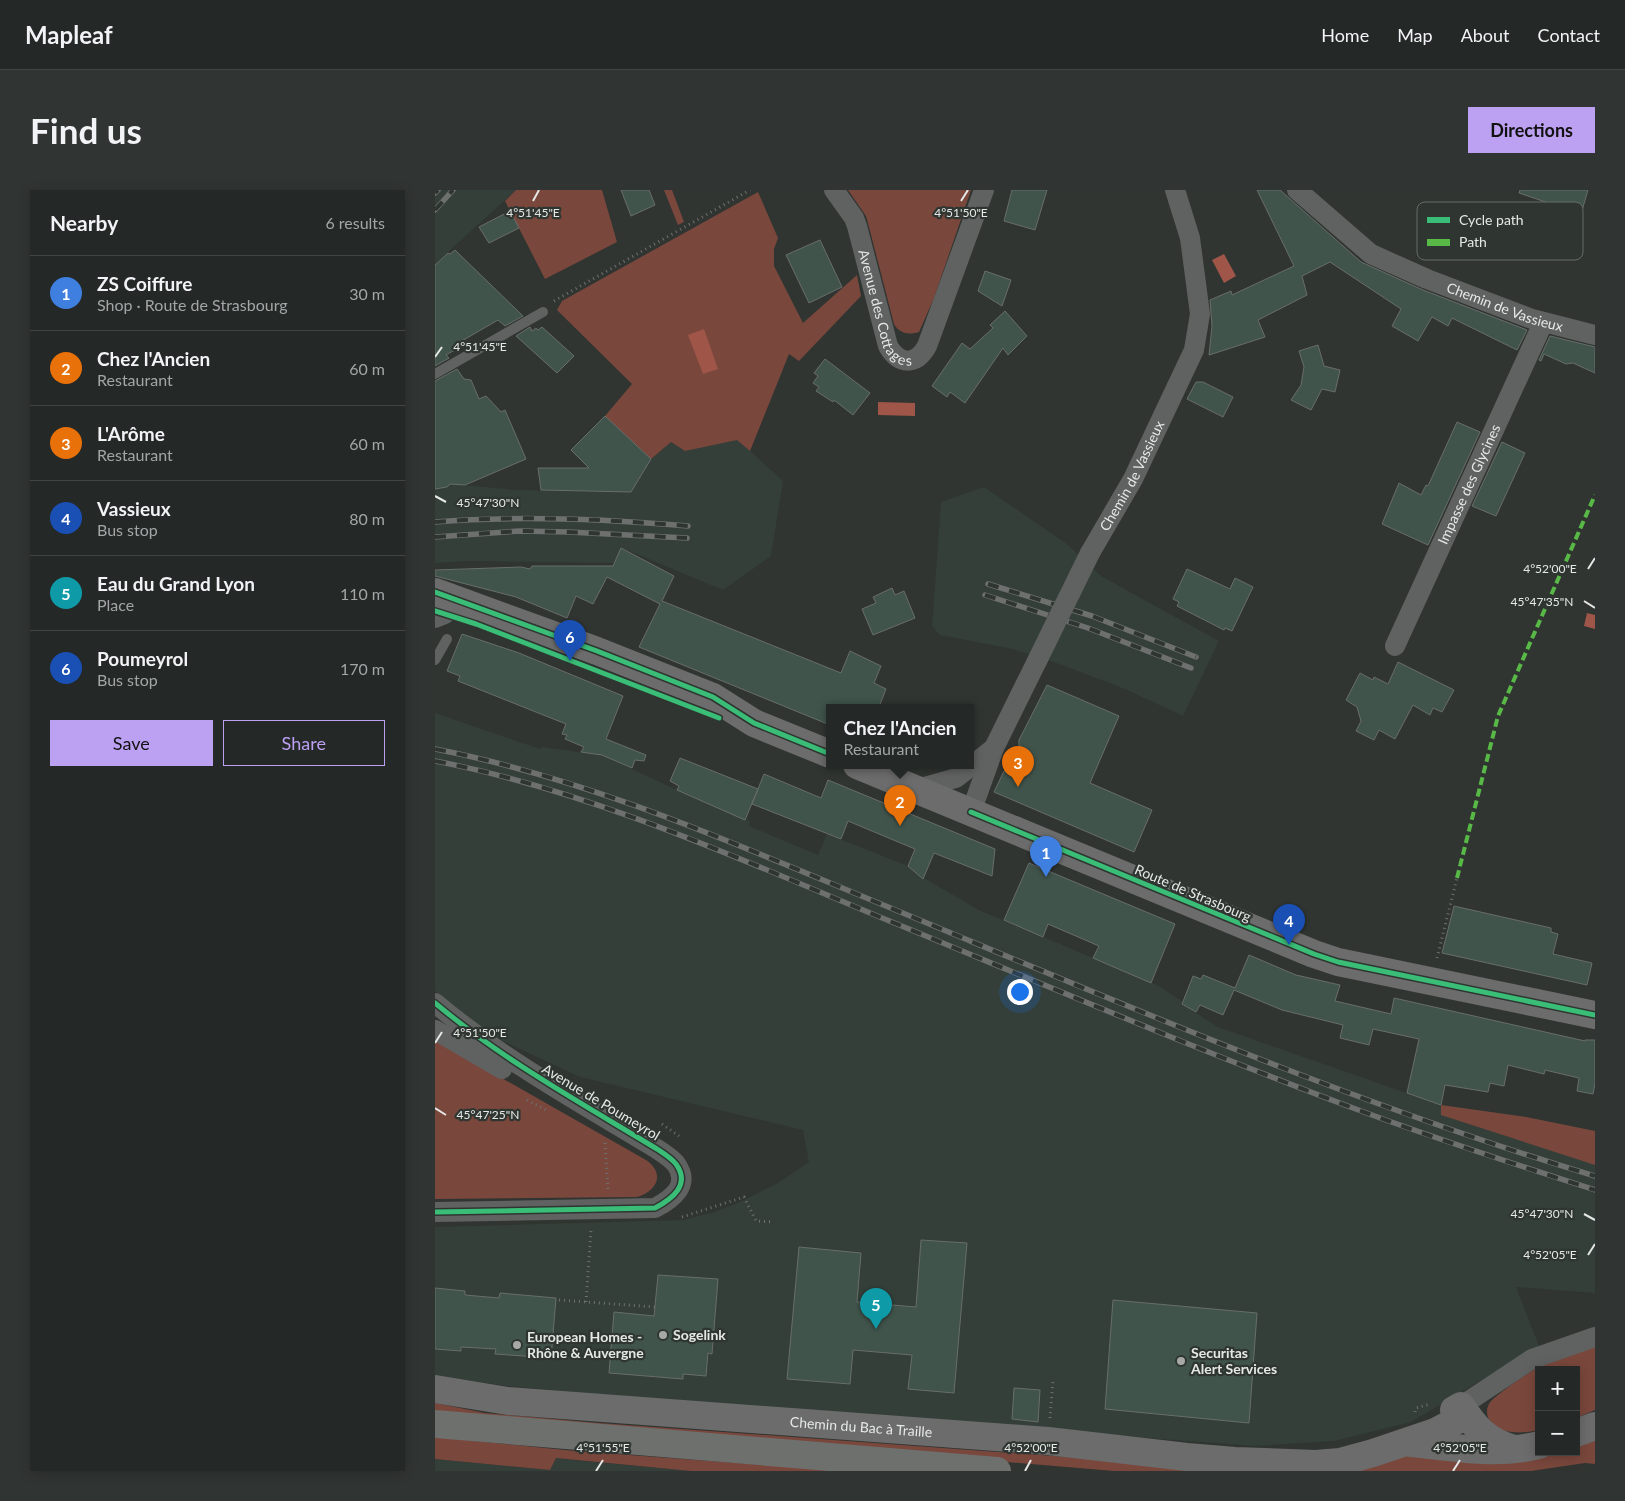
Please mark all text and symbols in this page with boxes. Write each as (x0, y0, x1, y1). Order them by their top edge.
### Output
text: Mapleaf (25, 20, 113, 49)
text: Home (1321, 24, 1369, 46)
text: Map (1397, 24, 1433, 46)
text: About (1461, 24, 1510, 46)
text: Contact (1538, 24, 1600, 46)
button: Directions (1468, 107, 1595, 153)
text: Find us (30, 109, 142, 151)
legend (1417, 202, 1583, 260)
text: 4°51'45"E (506, 205, 560, 220)
text: 4°51'50"E (934, 205, 988, 220)
text: Nearby (50, 210, 118, 235)
text: Cycle path (1459, 211, 1524, 228)
text: 6 results (325, 213, 385, 232)
text: Path (1459, 233, 1487, 250)
street label: Avenue des Cottages (855, 247, 912, 369)
text: ZS Coiffure (97, 272, 192, 295)
street label: Chemin de Vassieux (1444, 278, 1565, 335)
text: 1 (61, 284, 71, 303)
text: 30 m (349, 284, 385, 303)
text: Shop · Route de Strasbourg (97, 295, 288, 314)
text: 4°51'45"E (453, 339, 507, 354)
text: Chez l'Ancien (97, 347, 210, 370)
text: 2 (61, 359, 71, 378)
text: 60 m (349, 359, 385, 378)
text: Restaurant (97, 370, 173, 389)
street label: Chemin de Vassieux (1096, 418, 1167, 534)
street label: Impasse des Glycines (1434, 421, 1504, 547)
text: L'Arôme (97, 422, 165, 445)
text: 3 (61, 434, 71, 453)
text: 60 m (349, 434, 385, 453)
text: Restaurant (97, 445, 173, 464)
text: 45°47'30"N (457, 495, 519, 510)
text: Vassieux (97, 497, 171, 520)
text: 4 (61, 509, 71, 528)
text: 80 m (349, 509, 385, 528)
text: Bus stop (97, 520, 158, 539)
text: 4°52'00"E (1523, 561, 1577, 576)
text: Eau du Grand Lyon (97, 572, 255, 595)
text: 5 (61, 584, 71, 603)
text: 110 m (340, 584, 385, 603)
text: 45°47'35"N (1511, 594, 1573, 609)
text: Place (97, 595, 134, 614)
pin: 6 (554, 620, 586, 661)
text: Poumeyrol (97, 647, 188, 670)
text: 6 (61, 659, 71, 678)
text: 170 m (340, 659, 385, 678)
text: Bus stop (97, 670, 158, 689)
popup (826, 704, 974, 769)
text: Chez l'Ancien (843, 716, 957, 739)
button: Save (50, 720, 213, 766)
button: Share (223, 720, 385, 766)
text: Restaurant (843, 739, 919, 758)
pin: 3 (1002, 746, 1034, 787)
pin: 2 (884, 785, 916, 826)
pin: 1 (1030, 836, 1062, 877)
street label: Route de Strasbourg (1132, 860, 1254, 925)
pin: 4 (1273, 904, 1305, 945)
your location (1007, 979, 1033, 1005)
text: 4°51'50"E (453, 1025, 507, 1040)
street label: Avenue de Poumeyrol (539, 1060, 663, 1144)
text: 45°47'25"N (457, 1107, 519, 1122)
text: 45°47'30"N (1511, 1206, 1573, 1221)
text: 4°52'05"E (1523, 1247, 1577, 1262)
pin: 5 (860, 1288, 892, 1329)
place label: Sogelink (673, 1326, 726, 1343)
place label: European Homes - Rhône & Auvergne (527, 1328, 644, 1361)
marker: Sogelink (657, 1329, 669, 1341)
marker: European Homes - Rhône & Auvergne (511, 1339, 523, 1351)
place label: Securitas Alert Services (1190, 1344, 1277, 1377)
marker: Securitas Alert Services (1175, 1355, 1187, 1367)
map controls (1535, 1366, 1580, 1456)
button: + (1535, 1366, 1580, 1411)
button: − (1535, 1411, 1580, 1456)
street label: Chemin du Bac à Traille (789, 1413, 933, 1440)
text: 4°51'55"E (576, 1440, 630, 1455)
text: 4°52'00"E (1004, 1440, 1058, 1455)
text: 4°52'05"E (1433, 1440, 1487, 1455)

